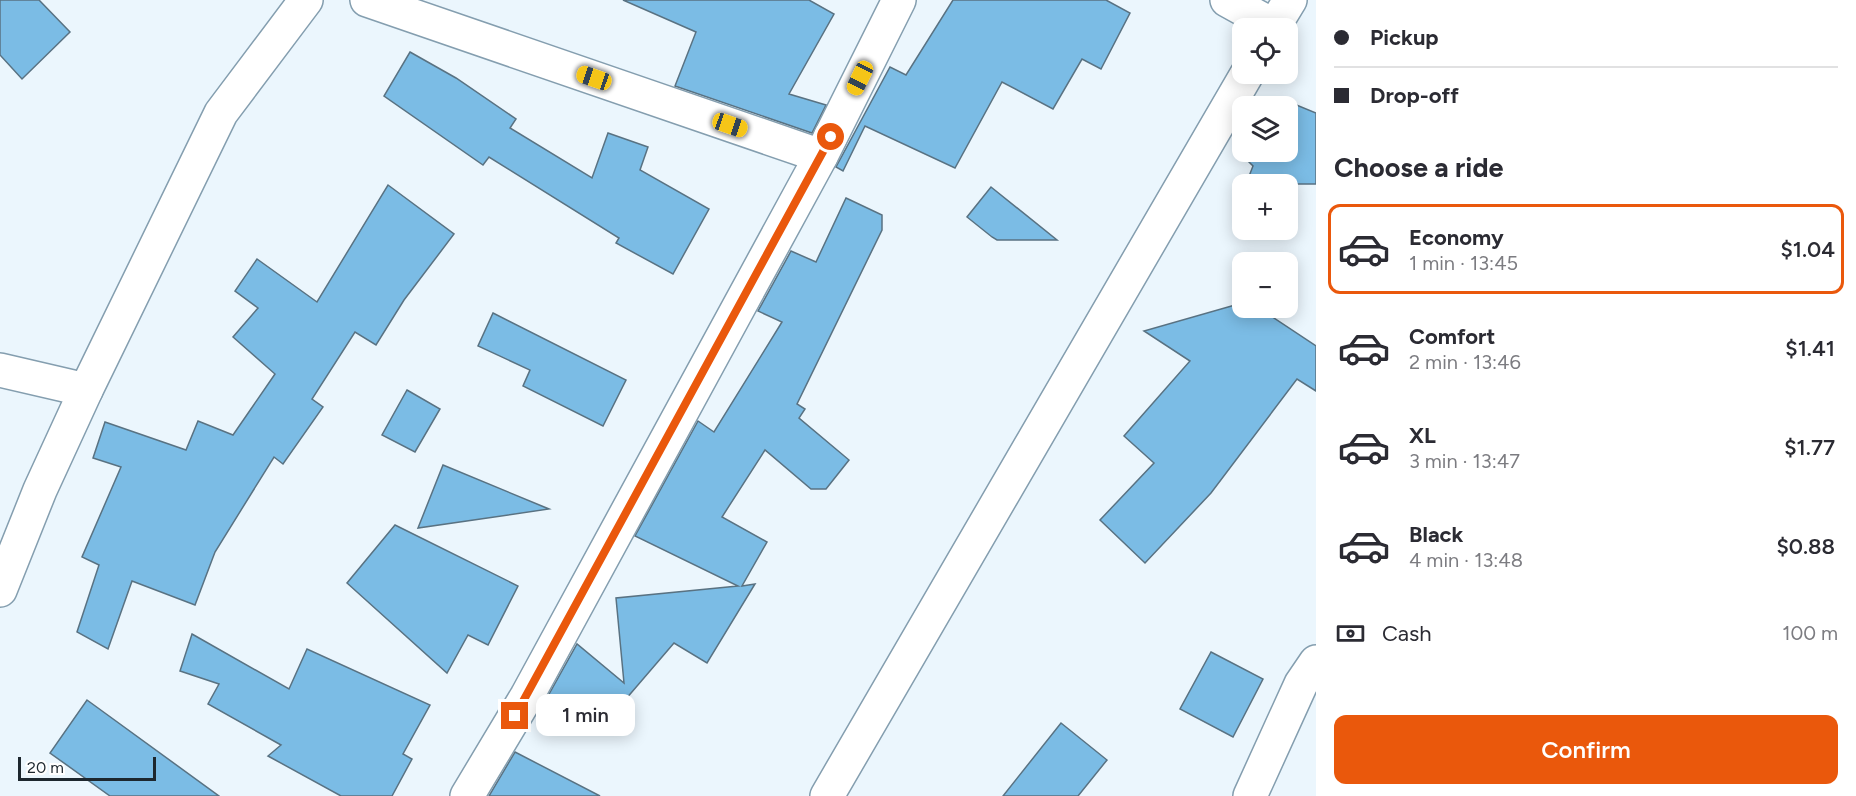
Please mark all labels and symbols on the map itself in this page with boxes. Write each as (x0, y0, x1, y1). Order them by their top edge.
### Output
car (844, 58, 876, 98)
car (574, 64, 614, 92)
car (710, 111, 750, 139)
route start (817, 123, 844, 150)
callout: 1 min (536, 695, 635, 737)
route end (501, 702, 528, 729)
scale bar (18, 754, 156, 782)

